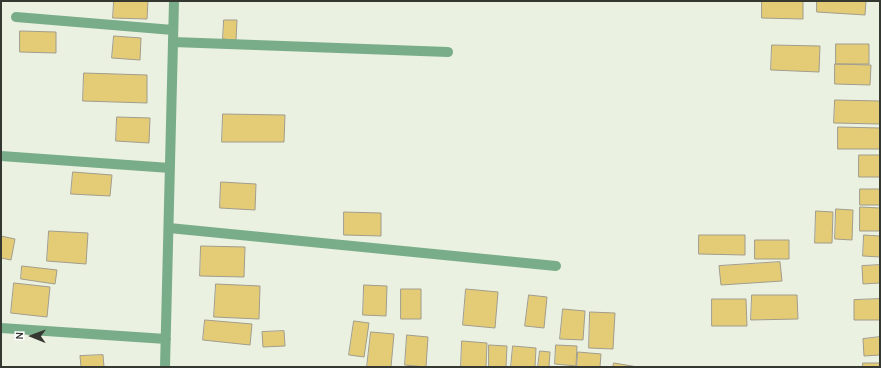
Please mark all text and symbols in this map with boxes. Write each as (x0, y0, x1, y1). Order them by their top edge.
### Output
north arrow (12, 316, 52, 356)
text: N (13, 332, 26, 340)

